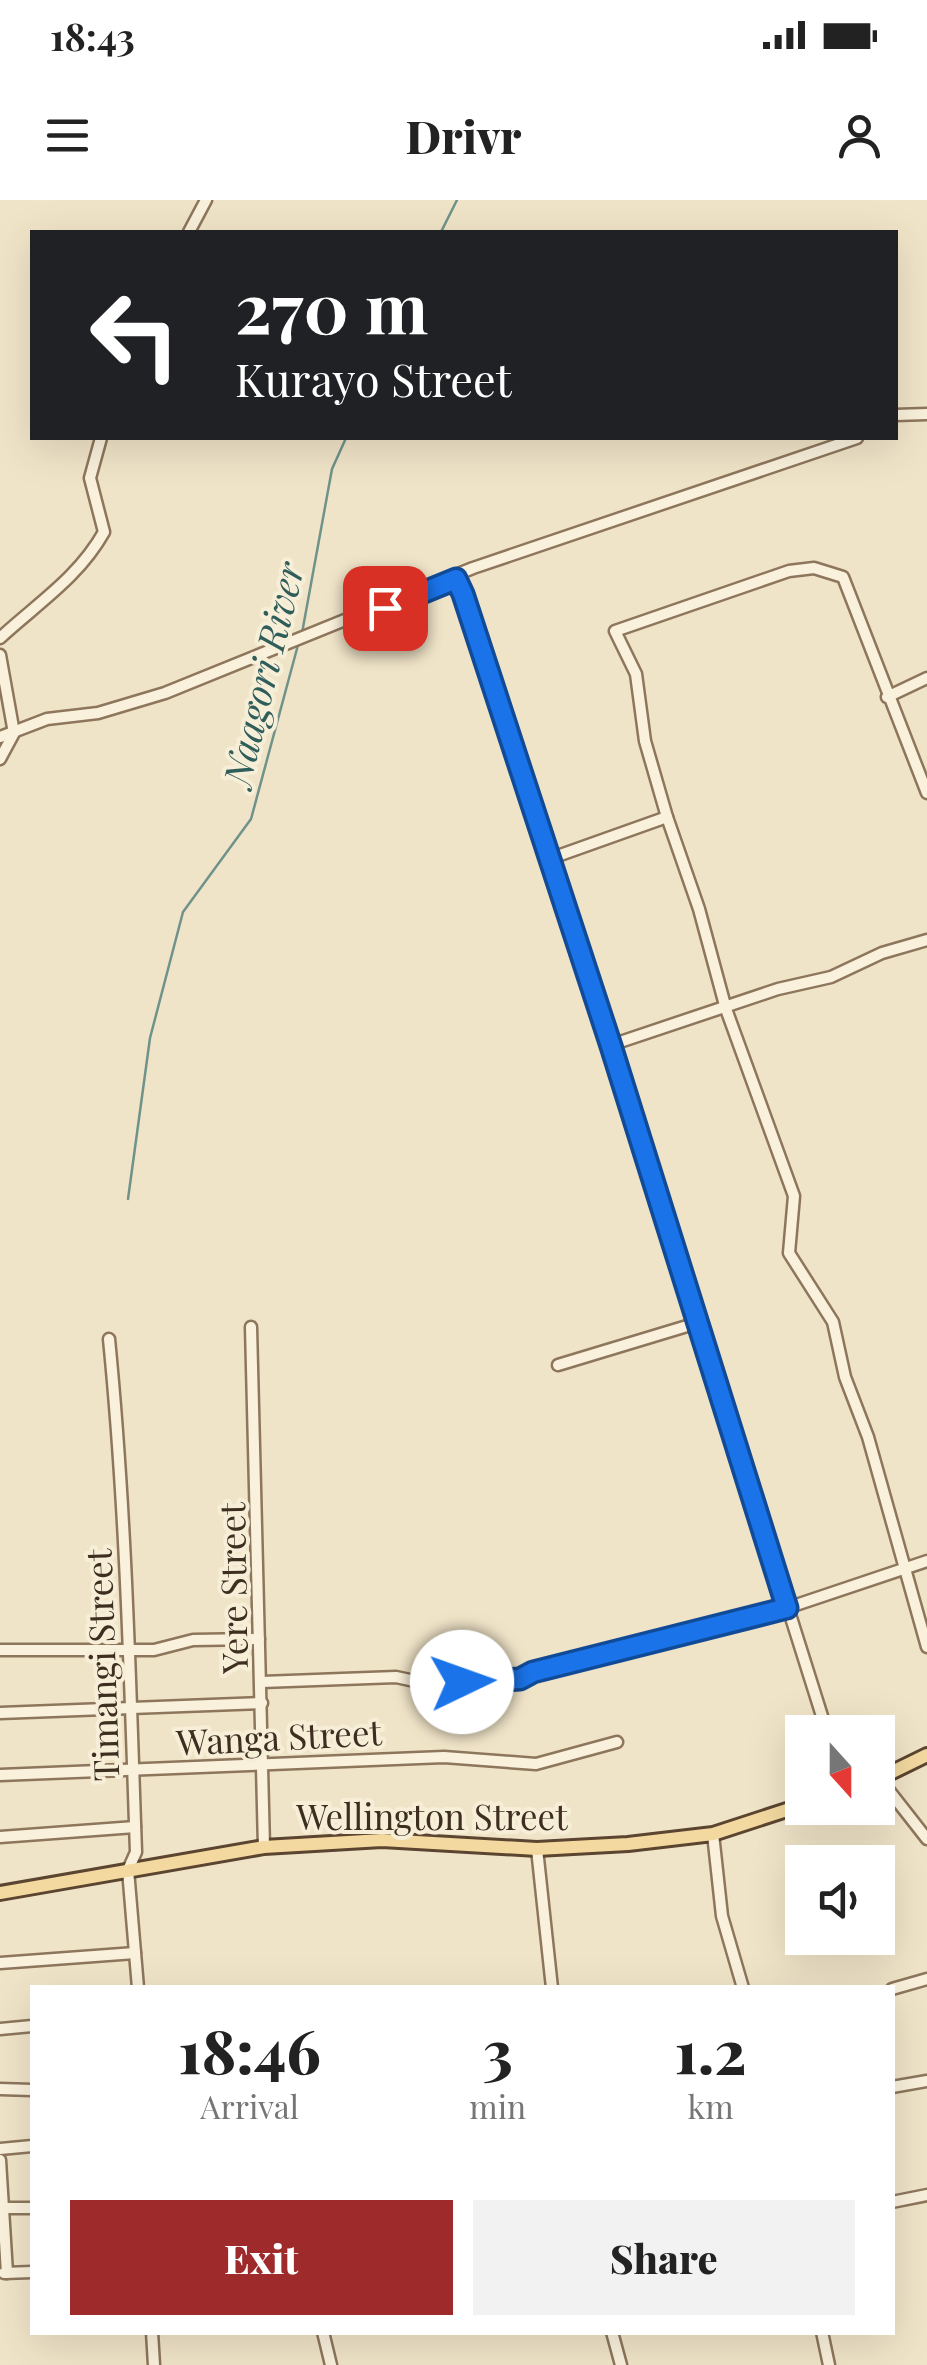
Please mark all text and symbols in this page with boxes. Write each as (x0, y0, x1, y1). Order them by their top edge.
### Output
text: 18:43 (50, 10, 135, 61)
text: Drivr (406, 105, 521, 165)
icon: menu (40, 108, 95, 163)
icon: person (832, 108, 887, 163)
text: 270 m (235, 258, 428, 352)
icon: left (70, 270, 200, 400)
text: Kurayo Street (235, 348, 512, 408)
water label: Naagori River (209, 555, 315, 794)
pin (343, 566, 428, 651)
icon: arrive (358, 581, 413, 636)
street label: Yere Street (207, 1501, 257, 1675)
street label: Timangi Street (73, 1547, 129, 1782)
position arrow (410, 1630, 514, 1734)
street label: Wanga Street (174, 1707, 384, 1765)
north arrow (785, 1715, 895, 1825)
map controls (785, 1715, 895, 1955)
street label: Wellington Street (295, 1792, 568, 1839)
button: sound (785, 1845, 895, 1955)
text: 18:46 (178, 2009, 321, 2089)
text: 3 (483, 2009, 513, 2089)
text: 1.2 (674, 2009, 747, 2089)
text: Arrival (200, 2084, 299, 2127)
text: min (469, 2084, 526, 2127)
text: km (688, 2084, 734, 2127)
button: Exit (70, 2200, 453, 2315)
button: Share (473, 2200, 855, 2315)

